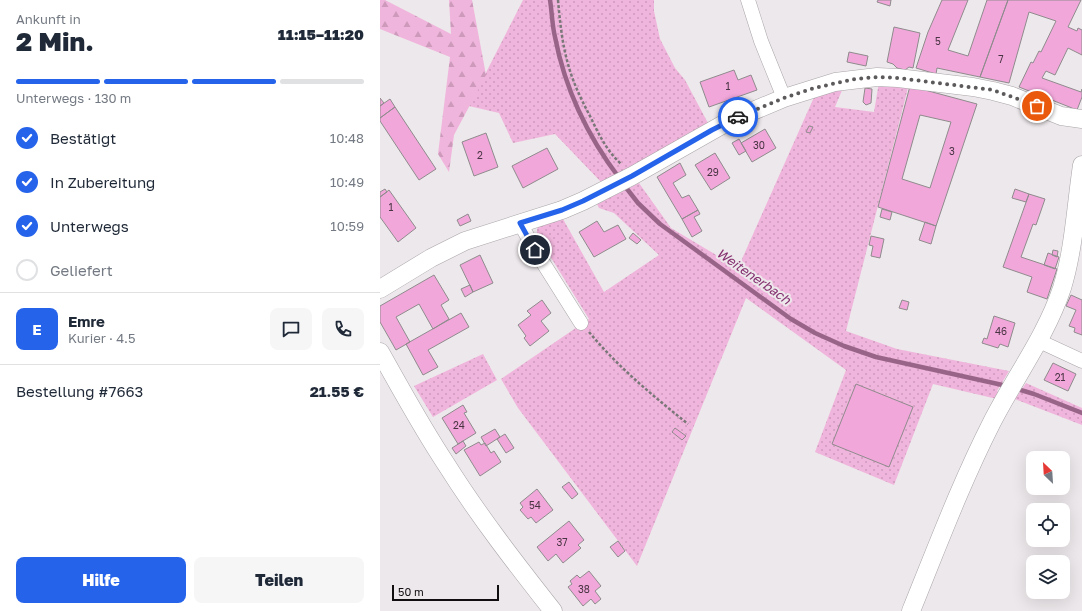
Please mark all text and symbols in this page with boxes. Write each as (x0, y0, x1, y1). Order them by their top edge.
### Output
text: Ankunft in (16, 11, 81, 27)
text: 11:15–11:20 (278, 25, 364, 43)
text: 2 Min. (16, 26, 94, 57)
house number: 5 (935, 35, 941, 47)
house number: 7 (998, 53, 1004, 65)
house number: 1 (726, 80, 731, 92)
pin (1020, 89, 1054, 123)
text: Unterwegs · 130 m (16, 90, 131, 106)
icon: bag (1026, 95, 1048, 117)
courier (718, 97, 758, 137)
icon: car (727, 106, 749, 128)
icon: check (16, 127, 38, 149)
text: Bestätigt (50, 129, 116, 147)
text: 10:48 (330, 130, 364, 146)
house number: 30 (753, 139, 765, 151)
house number: 3 (949, 145, 955, 157)
house number: 2 (477, 149, 483, 161)
house number: 29 (707, 166, 719, 178)
icon: check (16, 171, 38, 193)
text: In Zubereitung (50, 173, 155, 191)
text: 10:49 (330, 174, 364, 190)
house number: 1 (389, 201, 394, 213)
icon: check (16, 215, 38, 237)
text: Unterwegs (50, 217, 129, 235)
text: 10:59 (330, 218, 364, 234)
pin (518, 233, 552, 267)
icon: home (524, 239, 546, 261)
water label: Weitenerbach (714, 245, 795, 308)
text: Geliefert (50, 261, 113, 279)
button: chat (270, 308, 312, 350)
button: phone (322, 308, 364, 350)
text: Emre (68, 312, 105, 330)
text: E (32, 320, 42, 338)
house number: 46 (995, 325, 1007, 337)
text: Kurier · 4.5 (68, 330, 136, 346)
house number: 21 (1055, 371, 1065, 383)
text: Bestellung #7663 (16, 382, 143, 400)
text: 21.55 € (310, 382, 364, 400)
house number: 24 (453, 419, 465, 431)
north arrow (1026, 451, 1070, 495)
map controls (1026, 451, 1070, 599)
house number: 54 (529, 499, 541, 511)
button: locate (1026, 503, 1070, 547)
house number: 37 (556, 536, 568, 548)
button: layers (1026, 555, 1070, 599)
button: Hilfe (16, 557, 186, 603)
button: Teilen (194, 557, 364, 603)
scale bar (392, 583, 499, 602)
house number: 38 (578, 583, 590, 595)
text: 50 m (398, 585, 424, 598)

